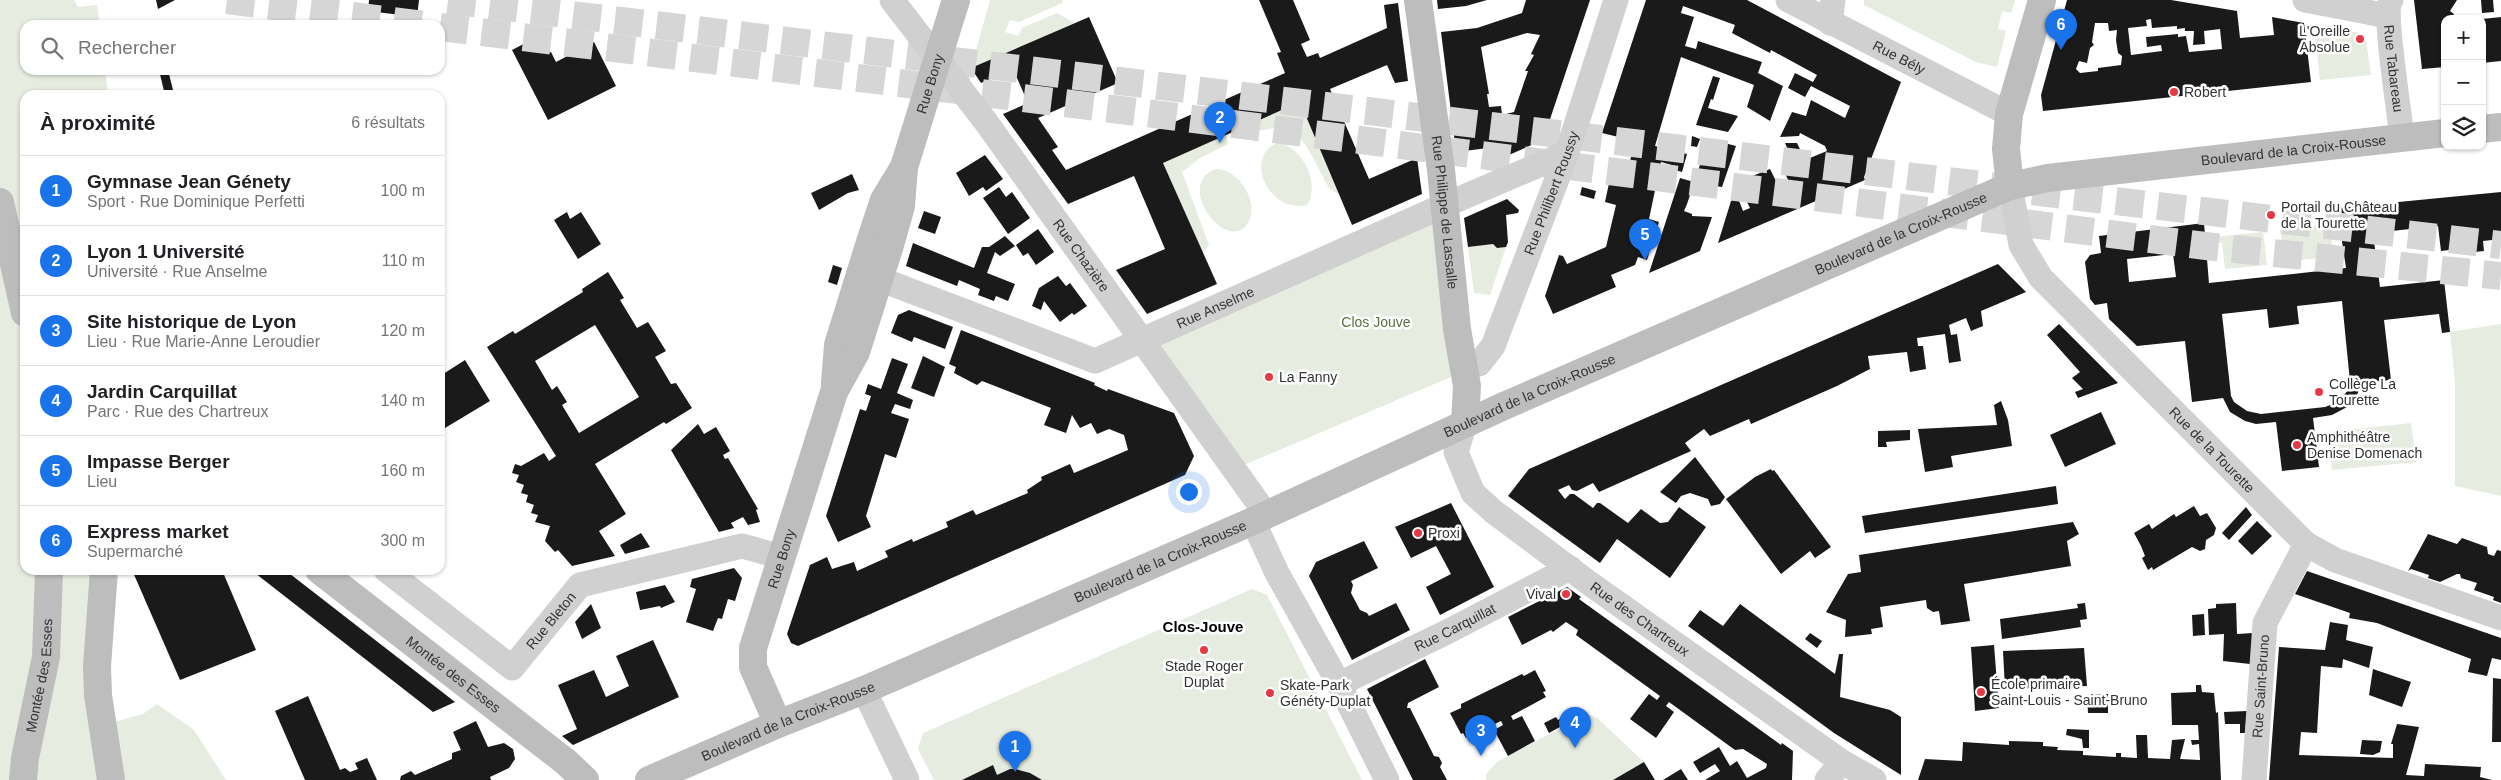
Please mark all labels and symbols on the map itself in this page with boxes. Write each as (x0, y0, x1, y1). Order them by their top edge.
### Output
pin: 6 (2045, 9, 2077, 50)
place label: L'Oreille Absolue (2299, 23, 2350, 55)
street label: Rue Tabareau (2381, 24, 2407, 113)
marker: L'Oreille Absolue (2354, 33, 2366, 45)
street label: Rue Bély (1870, 37, 1928, 77)
street label: Rue Bony (913, 52, 947, 116)
place label: Robert (2184, 84, 2226, 100)
marker: Robert (2168, 86, 2180, 98)
pin: 2 (1204, 102, 1236, 143)
street label: Rue Philibert Roussy (1521, 129, 1581, 257)
street label: Boulevard de la Croix-Rousse (2200, 132, 2387, 169)
street label: Rue Philippe de Lassalle (1428, 135, 1461, 290)
street label: Boulevard de la Croix-Rousse (1812, 189, 1990, 278)
place label: Portail du Château de la Tourette (2281, 199, 2397, 231)
marker: Portail du Château de la Tourette (2265, 209, 2277, 221)
street label: Rue Chazière (1050, 216, 1113, 295)
pin: 5 (1629, 219, 1661, 260)
street label: Rue Anselme (1174, 283, 1257, 332)
park label: Clos Jouve (1341, 314, 1411, 330)
street label: Boulevard de la Croix-Rousse (1441, 350, 1618, 441)
place label: La Fanny (1279, 369, 1337, 385)
marker: La Fanny (1263, 371, 1275, 383)
place label: Collège La Tourette (2329, 376, 2396, 408)
marker: Collège La Tourette (2313, 386, 2325, 398)
street label: Rue de la Tourette (2166, 404, 2258, 496)
place label: Amphithéâtre Denise Domenach (2307, 429, 2422, 461)
marker: Amphithéâtre Denise Domenach (2291, 439, 2303, 451)
your location (1176, 479, 1202, 505)
street label: Boulevard de la Croix-Rousse (1072, 517, 1249, 606)
place label: Proxi (1428, 525, 1460, 541)
street label: Rue Bony (764, 527, 798, 590)
marker: Proxi (1412, 527, 1424, 539)
street label: Rue des Chartreux (1587, 578, 1693, 660)
place label: Vival (1526, 586, 1556, 602)
marker: Vival (1560, 588, 1572, 600)
street label: Rue Bleton (523, 589, 579, 652)
street label: Rue Carquillat (1412, 600, 1498, 655)
street label: Montée des Esses (23, 618, 55, 734)
district label: Clos-Jouve (1163, 618, 1243, 635)
street label: Montée des Esses (403, 633, 504, 716)
street label: Rue Saint-Bruno (2249, 634, 2272, 738)
marker: Stade Roger Duplat (1198, 644, 1210, 656)
place label: Stade Roger Duplat (1165, 658, 1244, 690)
place label: École primaire Saint-Louis - Saint-Bruno (1991, 676, 2148, 708)
place label: Skate-Park Généty-Duplat (1280, 677, 1370, 709)
street label: Boulevard de la Croix-Rousse (699, 678, 877, 764)
marker: École primaire Saint-Louis - Saint-Bruno (1975, 686, 1987, 698)
marker: Skate-Park Généty-Duplat (1264, 687, 1276, 699)
pin: 4 (1559, 707, 1591, 748)
pin: 3 (1465, 715, 1497, 756)
pin: 1 (999, 731, 1031, 772)

